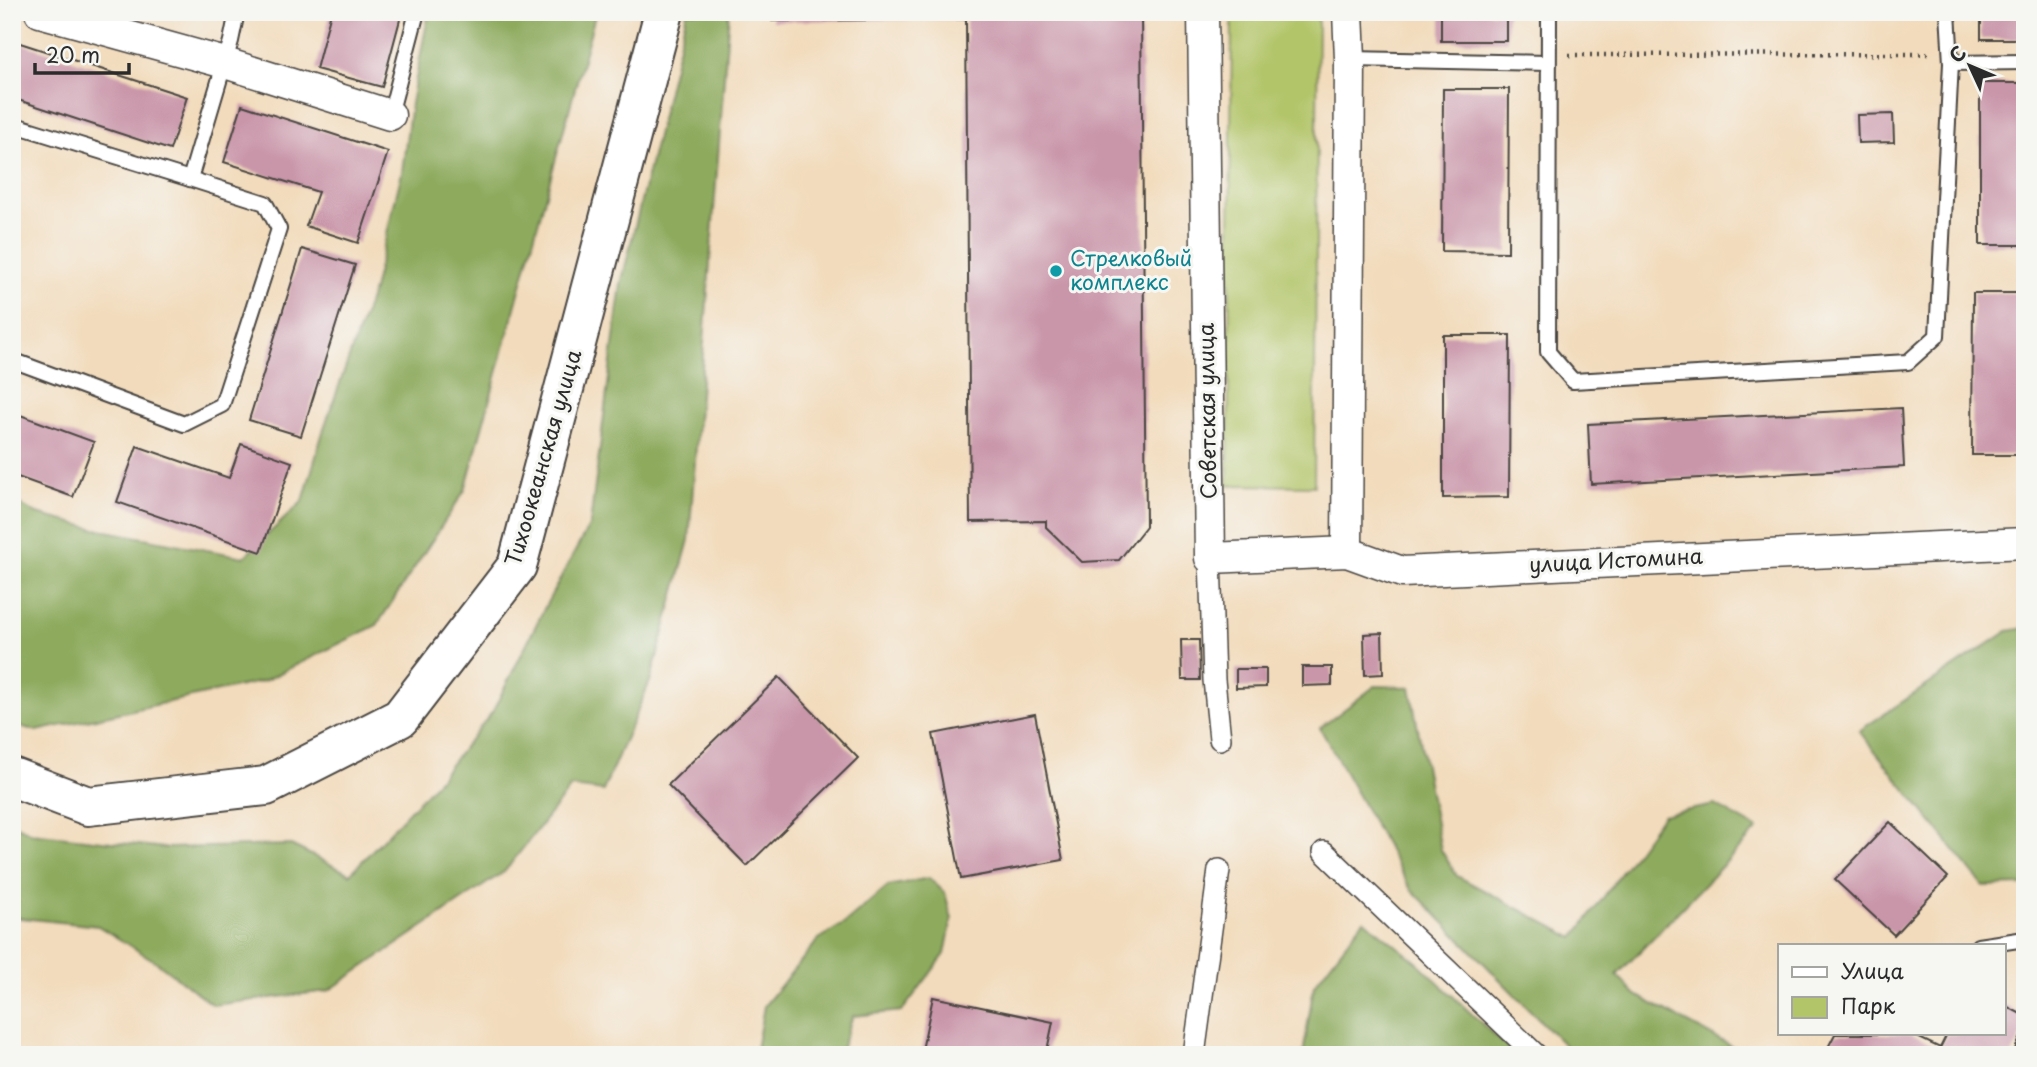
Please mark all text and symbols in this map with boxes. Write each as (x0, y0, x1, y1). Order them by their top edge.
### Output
scale bar (35, 32, 130, 76)
north arrow (1936, 32, 2006, 102)
text: 20 m (46, 38, 100, 70)
text: С (1942, 39, 1972, 68)
place label: Стрелковый комплекс (1070, 241, 1192, 297)
marker: Стрелковый комплекс (1048, 263, 1064, 279)
street label: Советская улица (1188, 322, 1224, 499)
street label: Тихоокеанская улица (496, 345, 589, 569)
street label: улица Истомина (1528, 538, 1704, 580)
legend (1778, 944, 2006, 1036)
text: Улица (1841, 954, 1904, 986)
text: Парк (1841, 989, 1896, 1021)

